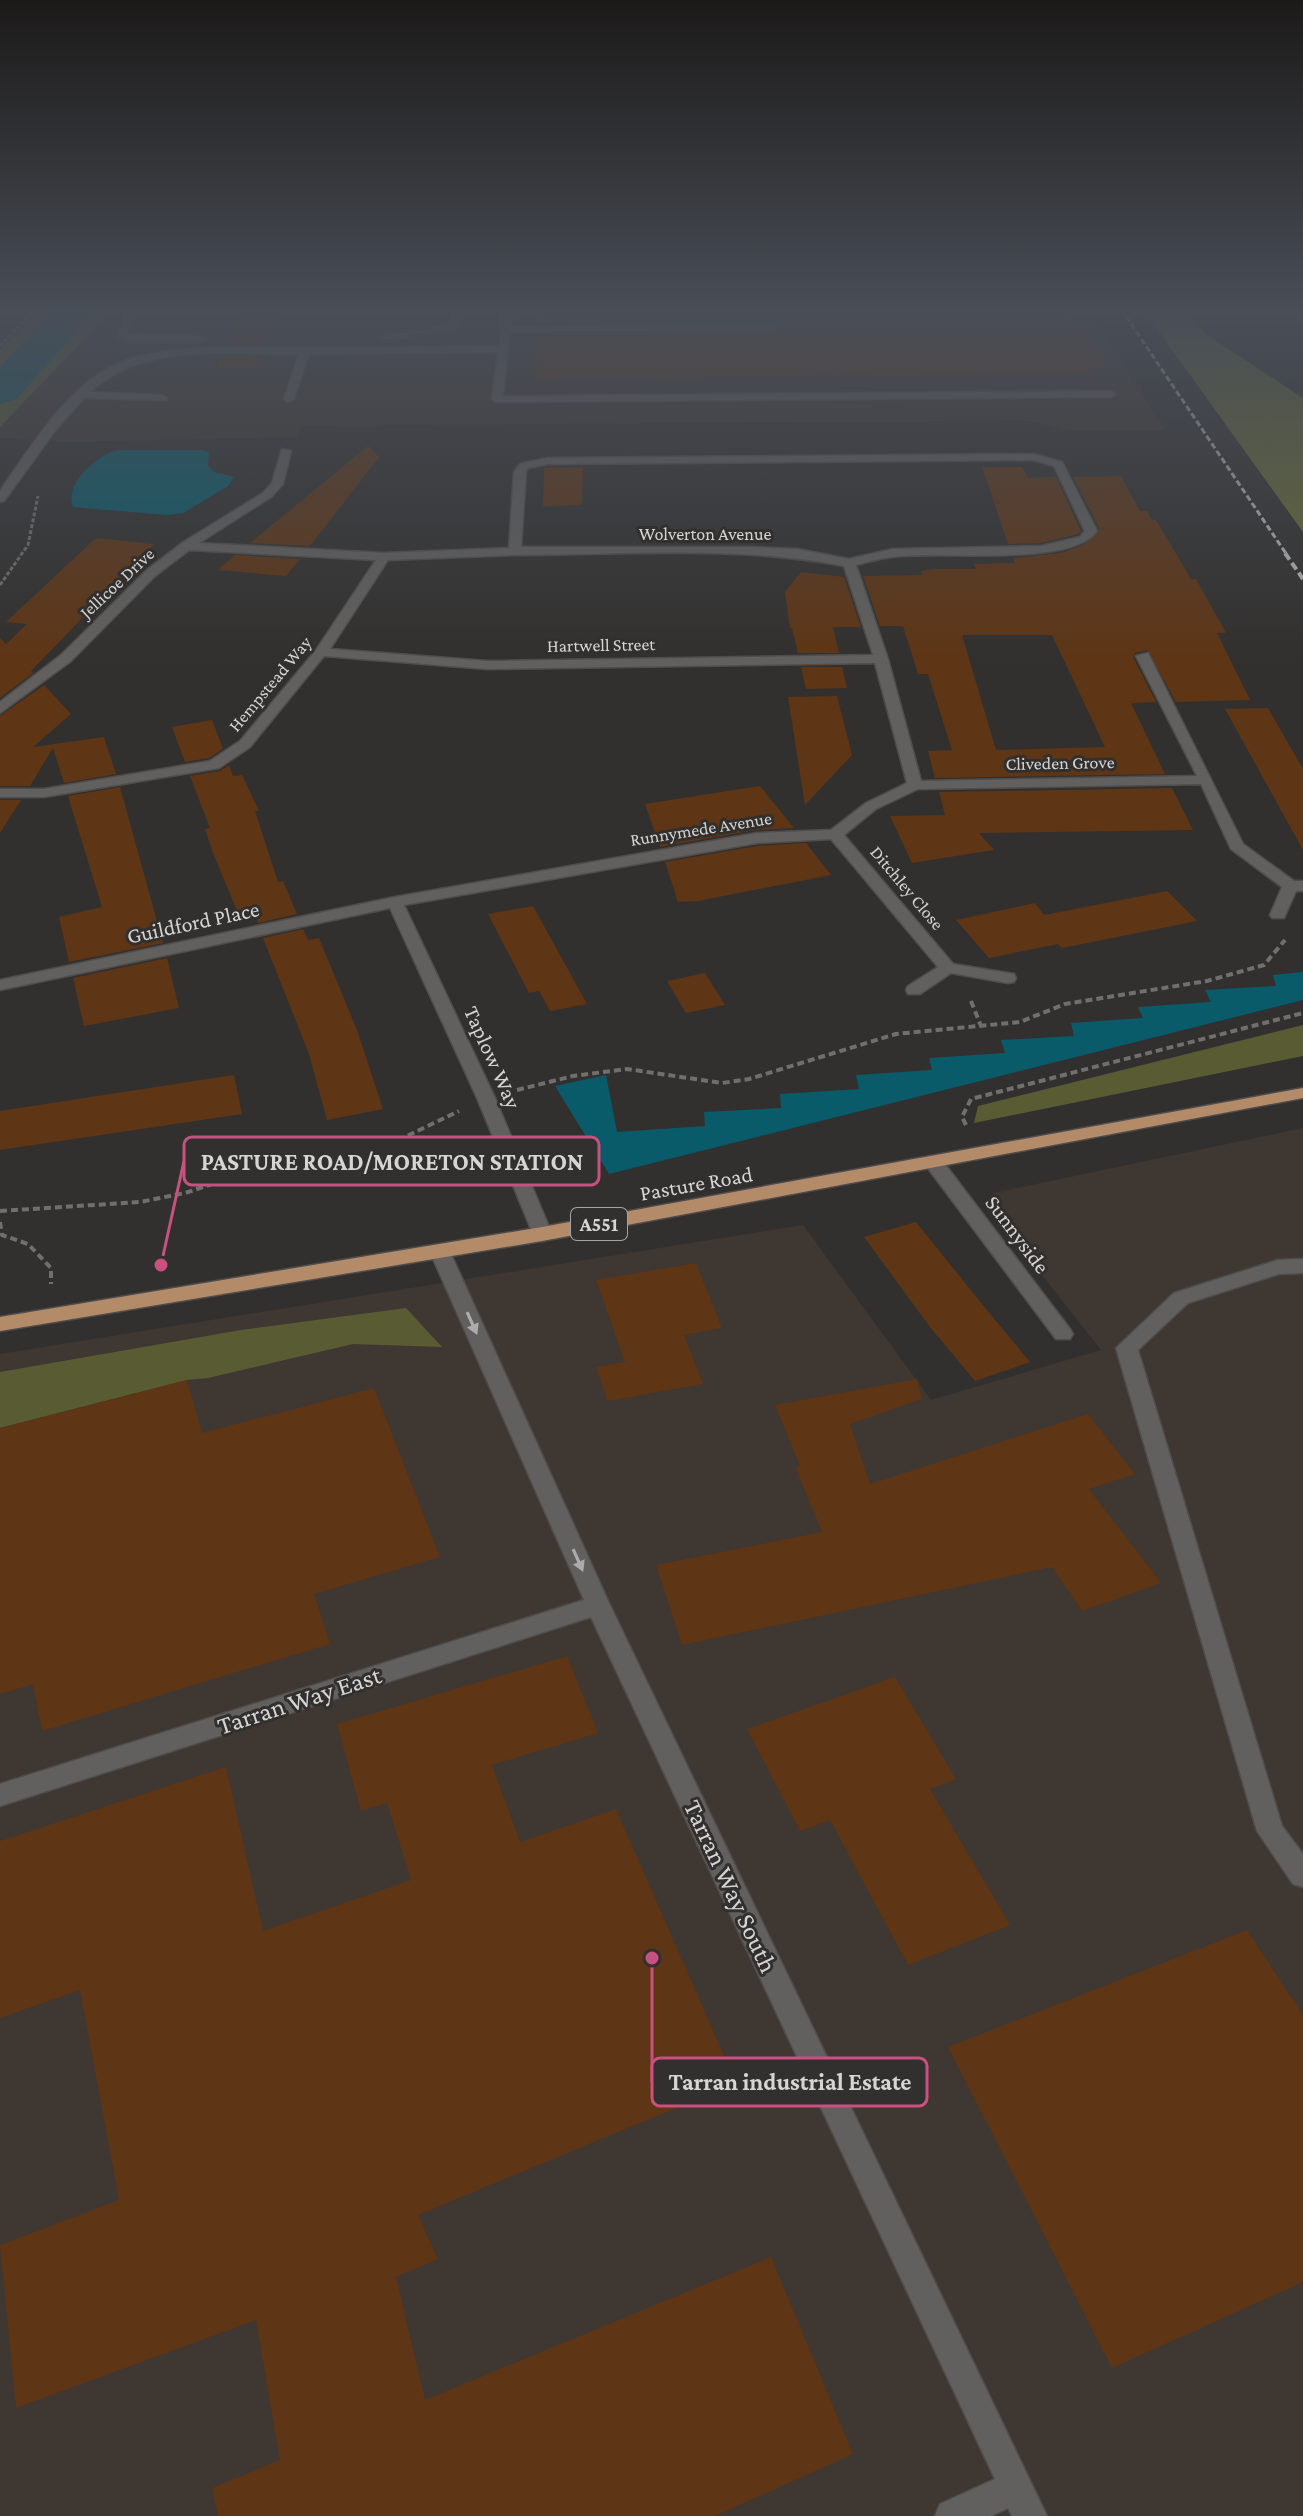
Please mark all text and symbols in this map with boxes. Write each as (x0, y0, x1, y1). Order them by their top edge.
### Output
street label: Wolverton Avenue (639, 524, 771, 544)
street label: Jellicoe Drive (74, 544, 158, 624)
street label: Hempstead Way (224, 632, 316, 736)
street label: Hartwell Street (547, 634, 656, 656)
street label: Cliveden Grove (1005, 752, 1115, 774)
street label: Runnymede Avenue (629, 808, 773, 850)
street label: Ditchley Close (866, 842, 948, 934)
street label: Guildford Place (125, 896, 262, 949)
street label: Taplow Way (459, 1002, 527, 1113)
callout: PASTURE ROAD/MORETON STATION (184, 1137, 599, 1185)
text: PASTURE ROAD/MORETON STATION (201, 1148, 583, 1175)
street label: Pasture Road (638, 1161, 755, 1206)
street label: Sunnyside (980, 1190, 1055, 1278)
road number: A551 (571, 1208, 627, 1240)
one-way arrow (465, 1311, 479, 1335)
one-way arrow (572, 1548, 585, 1572)
street label: Tarran Way East (214, 1660, 385, 1741)
street label: Tarran Way South (678, 1795, 783, 1977)
callout: Tarran industrial Estate (652, 2058, 927, 2106)
text: Tarran industrial Estate (668, 2068, 912, 2095)

